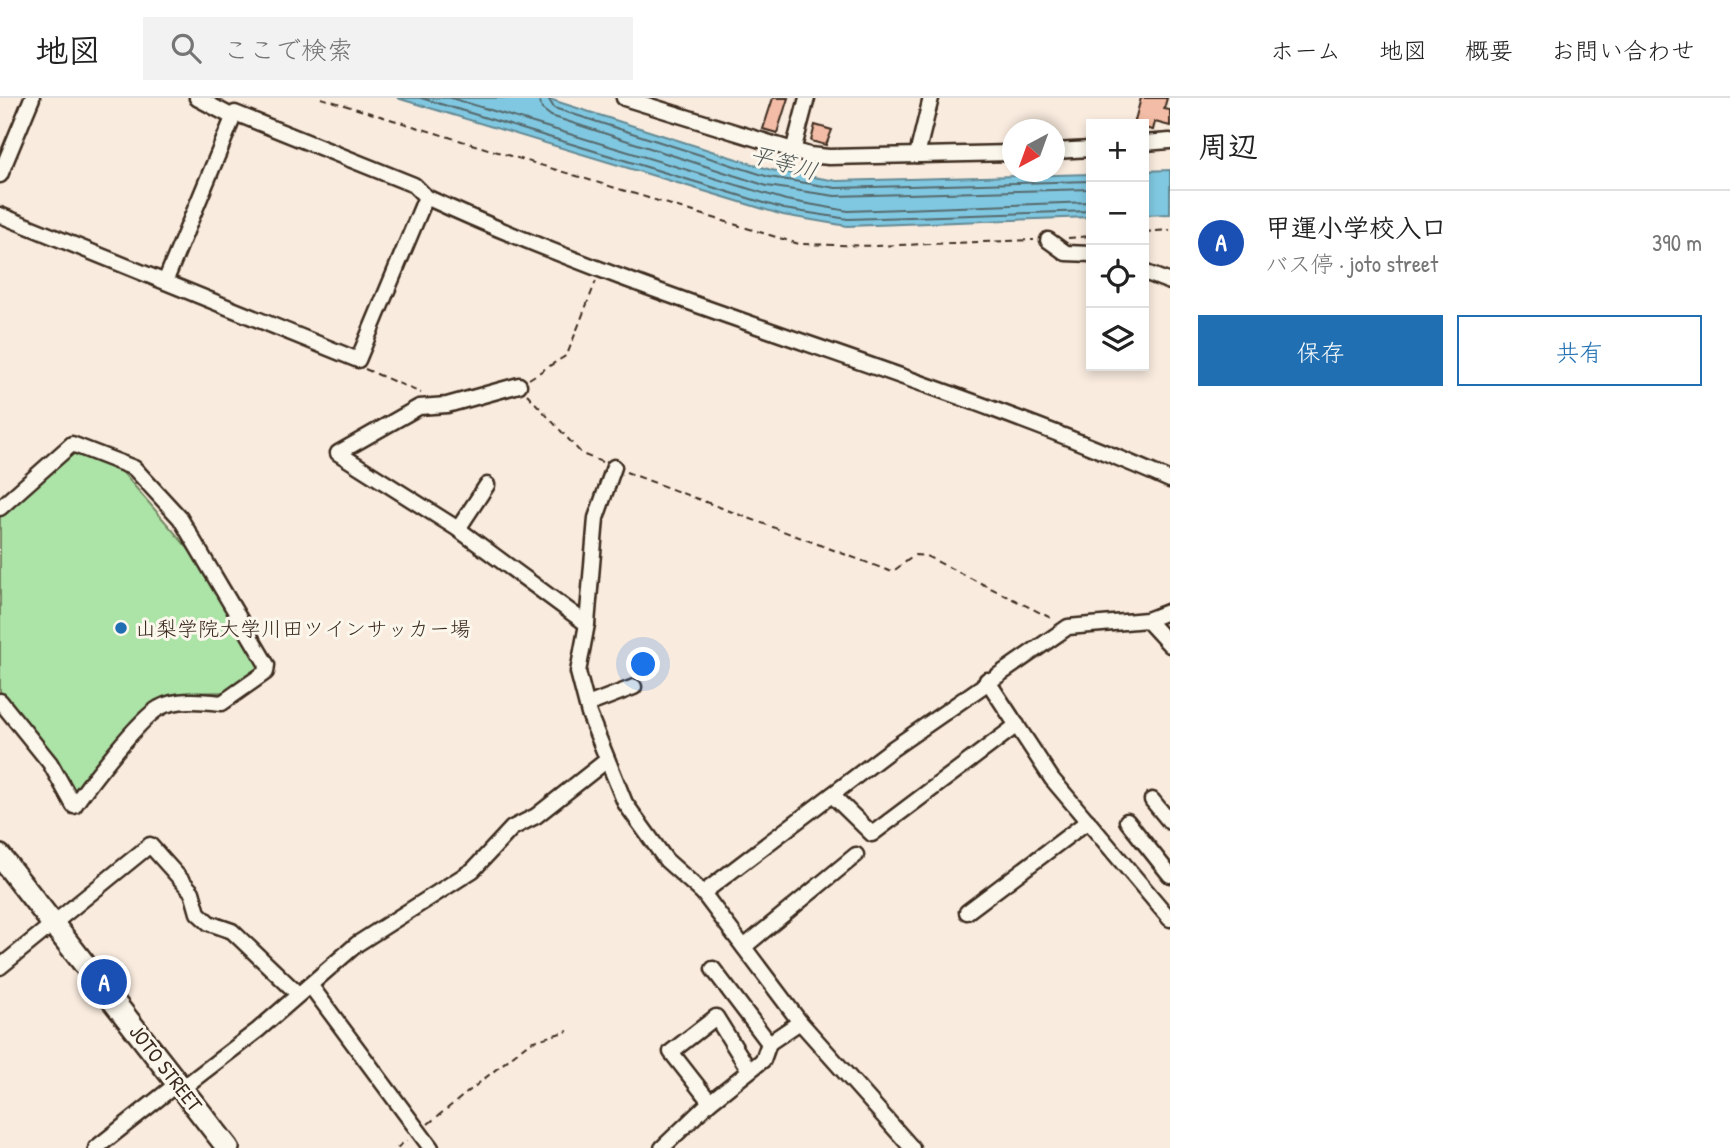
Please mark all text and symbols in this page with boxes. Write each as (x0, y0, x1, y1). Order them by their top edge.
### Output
search box (143, 17, 633, 80)
text: 地図 (35, 28, 101, 72)
icon: search (167, 29, 205, 67)
text: ここで検索 (223, 32, 353, 67)
text: ホーム (1270, 34, 1341, 66)
text: 地図 (1379, 34, 1427, 66)
text: 概要 (1465, 34, 1513, 66)
text: お問い合わせ (1551, 34, 1695, 66)
north arrow (1002, 119, 1065, 182)
map controls (1086, 119, 1149, 371)
button: + (1086, 119, 1149, 182)
text: 周辺 (1198, 126, 1258, 166)
water label: 平等川 (747, 138, 821, 186)
button: − (1086, 182, 1149, 245)
text: 甲運小学校入口 (1265, 210, 1447, 245)
text: A (1215, 227, 1227, 258)
text: 390 m (1652, 227, 1702, 258)
button: locate (1086, 245, 1149, 308)
text: バス停 · joto street (1265, 248, 1438, 279)
button: layers (1086, 308, 1149, 371)
button: 保存 (1198, 315, 1443, 386)
button: 共有 (1457, 315, 1702, 386)
place label: 山梨学院大学川田ツインサッカー場 (135, 614, 471, 643)
marker: 山梨学院大学川田ツインサッカー場 (113, 620, 129, 636)
your location (626, 647, 660, 681)
pin: A (81, 956, 127, 1008)
street label: JOTO STREET (123, 1018, 210, 1118)

